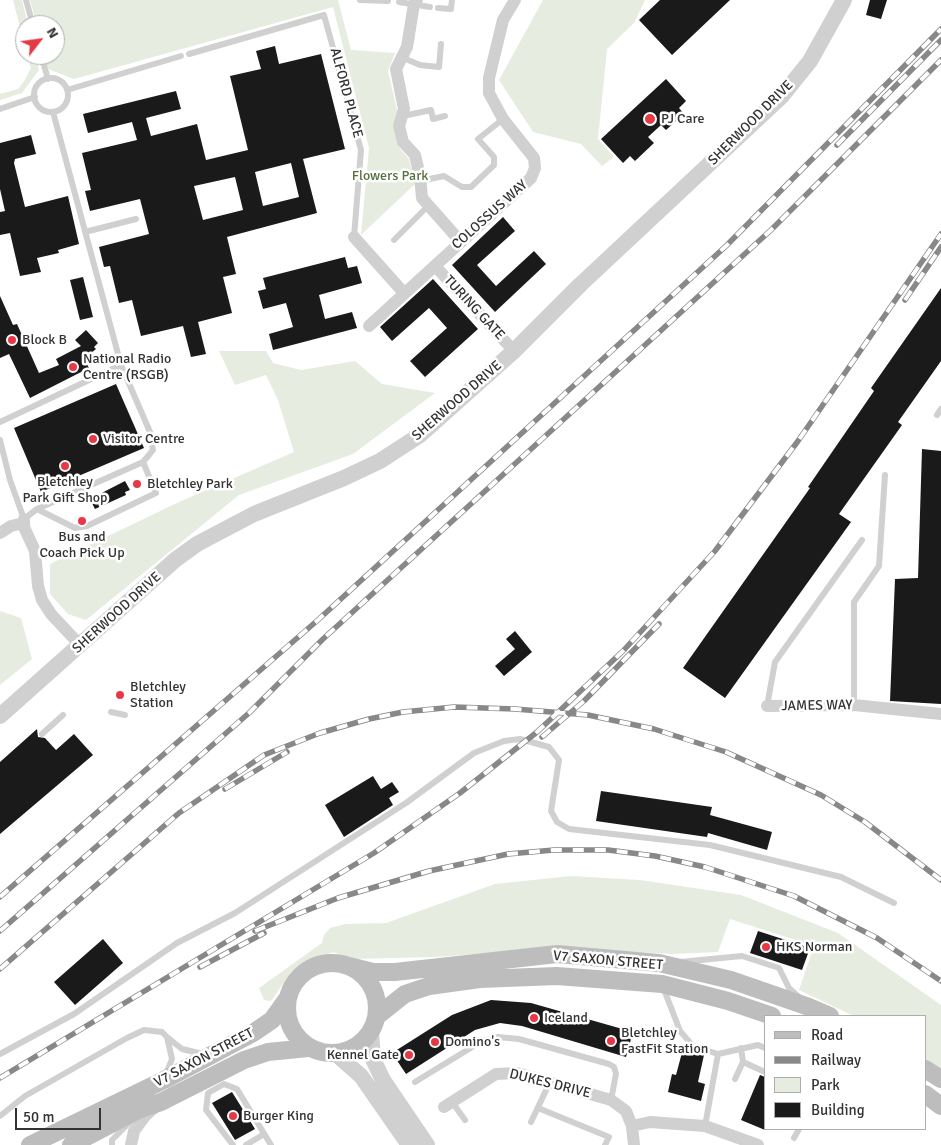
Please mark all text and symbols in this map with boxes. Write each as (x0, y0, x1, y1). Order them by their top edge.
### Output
north arrow (15, 15, 65, 65)
text: N (43, 24, 62, 41)
street label: ALFORD PLACE (326, 46, 366, 140)
street label: SHERWOOD DRIVE (705, 77, 797, 169)
place label: PJ Care (661, 111, 704, 127)
marker: PJ Care (643, 112, 657, 126)
park label: Flowers Park (352, 168, 428, 184)
street label: COLOSSUS WAY (449, 177, 531, 253)
street label: TURING GATE (440, 272, 508, 344)
place label: Block B (22, 332, 67, 348)
marker: Block B (6, 334, 18, 346)
place label: National Radio Centre (RSGB) (83, 351, 171, 384)
street label: SHERWOOD DRIVE (409, 357, 505, 445)
marker: National Radio Centre (RSGB) (67, 361, 79, 373)
place label: Visitor Centre (103, 431, 185, 447)
marker: Visitor Centre (87, 433, 99, 445)
marker: Bletchley Park Gift Shop (59, 460, 71, 472)
place label: Bletchley Park Gift Shop (22, 474, 108, 507)
place label: Bletchley Park (147, 476, 233, 492)
marker: Bletchley Park (131, 478, 143, 490)
marker: Bus and Coach Pick Up (76, 515, 88, 527)
place label: Bus and Coach Pick Up (39, 529, 125, 562)
street label: SHERWOOD DRIVE (69, 569, 165, 657)
place label: Bletchley Station (130, 679, 186, 712)
marker: Bletchley Station (114, 689, 126, 701)
street label: JAMES WAY (781, 697, 853, 715)
place label: HKS Norman (776, 939, 852, 955)
marker: HKS Norman (760, 941, 772, 953)
street label: V7 SAXON STREET (552, 948, 664, 974)
place label: Iceland (544, 1010, 588, 1026)
marker: Iceland (528, 1012, 540, 1024)
legend (764, 1015, 926, 1130)
street label: V7 SAXON STREET (151, 1025, 257, 1091)
place label: Bletchley FastFit Station (621, 1025, 708, 1058)
text: Road (811, 1026, 843, 1044)
place label: Domino's (445, 1034, 500, 1050)
marker: Bletchley FastFit Station (605, 1035, 617, 1047)
marker: Domino's (429, 1036, 441, 1048)
place label: Kennel Gate (327, 1047, 399, 1063)
marker: Kennel Gate (403, 1049, 415, 1061)
text: Railway (811, 1051, 861, 1069)
street label: DUKES DRIVE (508, 1066, 592, 1102)
text: Park (811, 1076, 840, 1094)
scale bar (18, 1098, 104, 1130)
text: Building (811, 1101, 865, 1119)
text: 50 m (23, 1108, 54, 1126)
place label: Burger King (243, 1108, 314, 1124)
marker: Burger King (227, 1110, 239, 1122)

